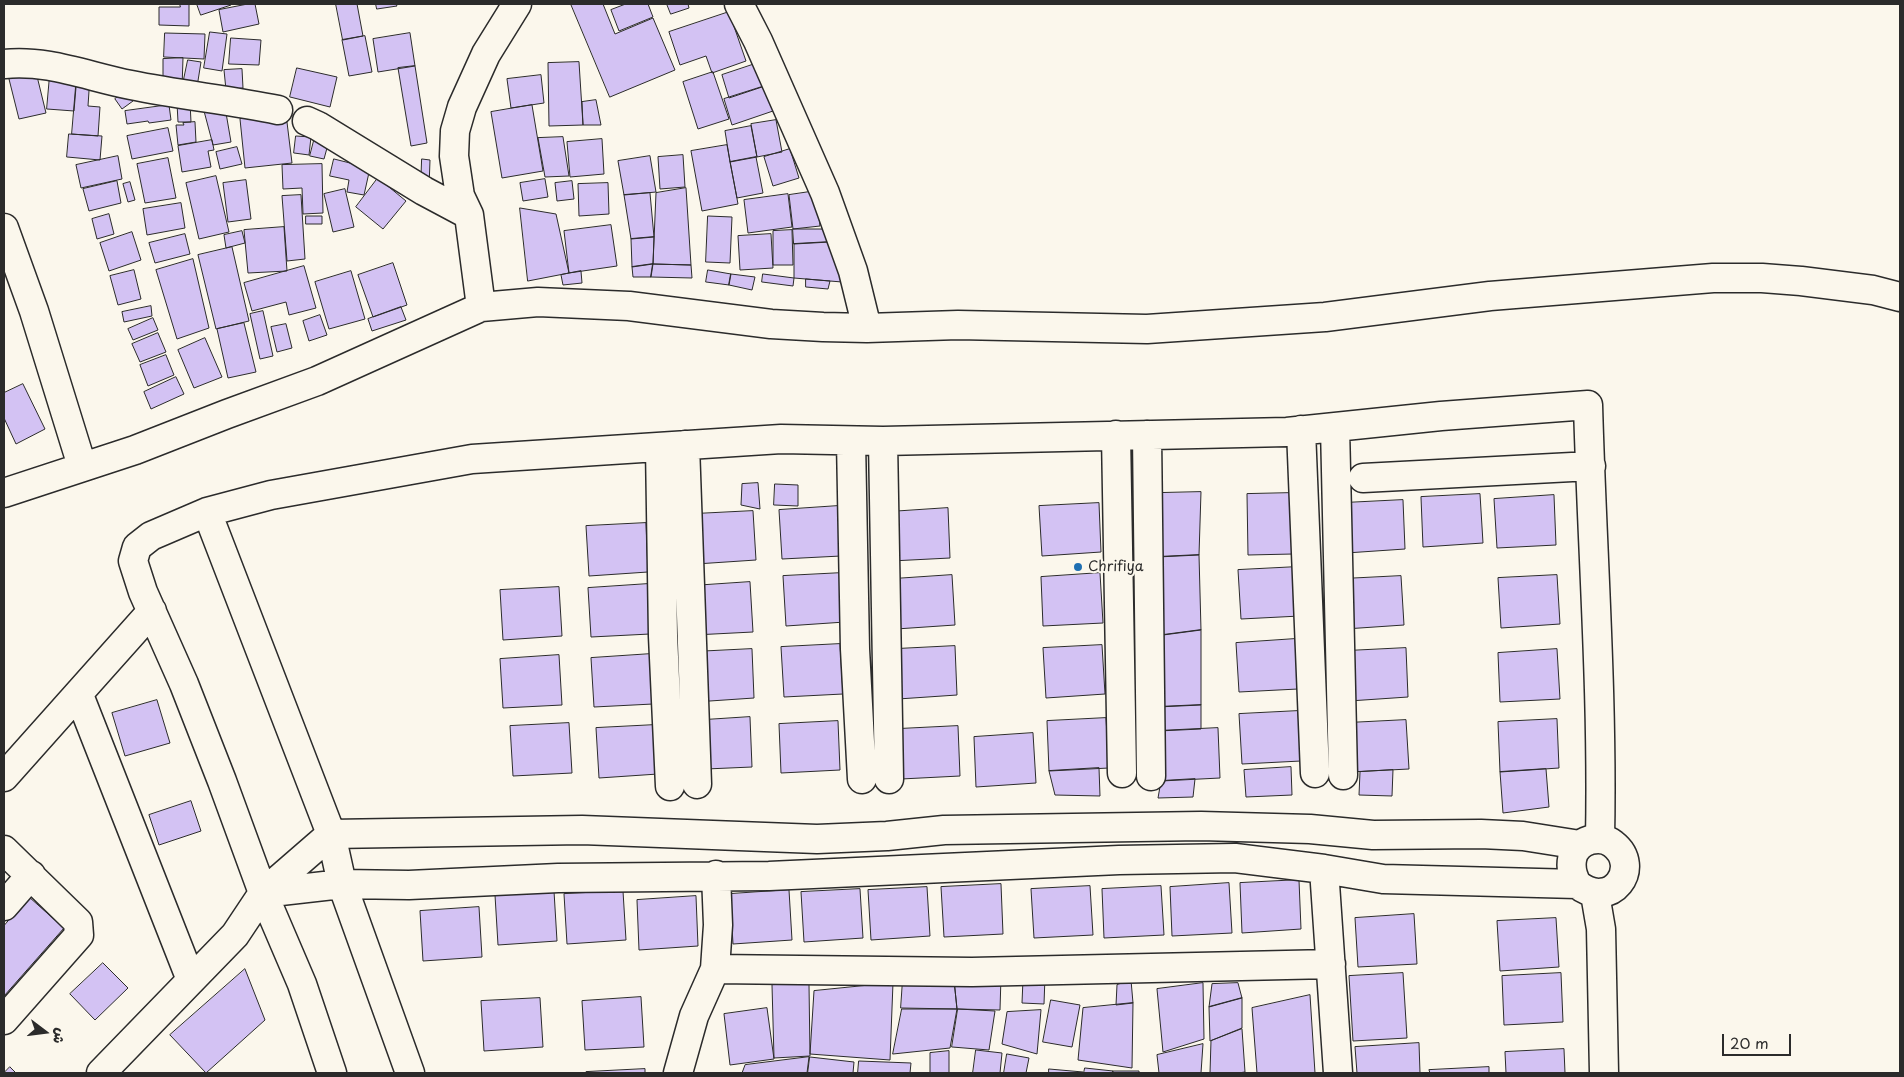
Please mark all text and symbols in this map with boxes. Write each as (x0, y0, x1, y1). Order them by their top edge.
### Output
place label: Chrifiya (1088, 559, 1143, 575)
marker: Chrifiya (1072, 561, 1084, 573)
north arrow (20, 1007, 70, 1057)
scale bar (1724, 1024, 1793, 1056)
text: ش (48, 1026, 72, 1046)
text: 20 m (1730, 1031, 1769, 1054)

